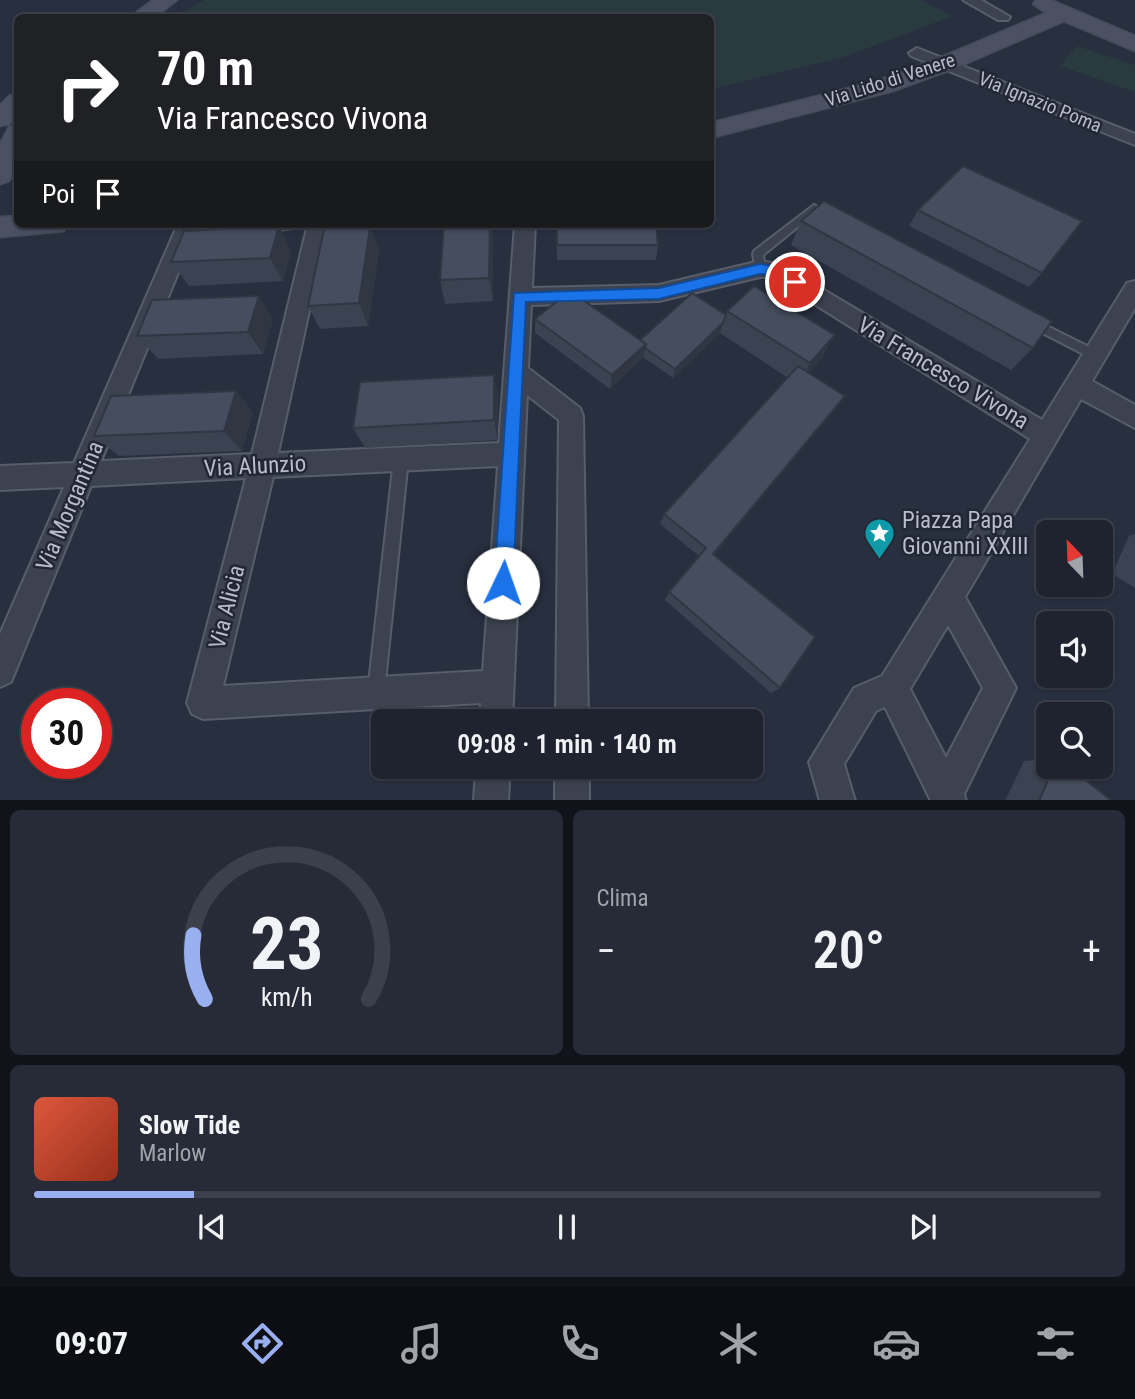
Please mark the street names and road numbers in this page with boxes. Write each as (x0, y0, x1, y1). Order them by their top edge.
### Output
street label: Via Lido di Venere (822, 48, 958, 112)
street label: Via Ignazio Poma (975, 67, 1105, 137)
street label: Via Francesco Vivona (853, 311, 1033, 435)
street label: Via Morgantina (31, 437, 109, 575)
street label: Via Alunzio (203, 450, 307, 482)
street label: Via Alicia (204, 562, 250, 652)

